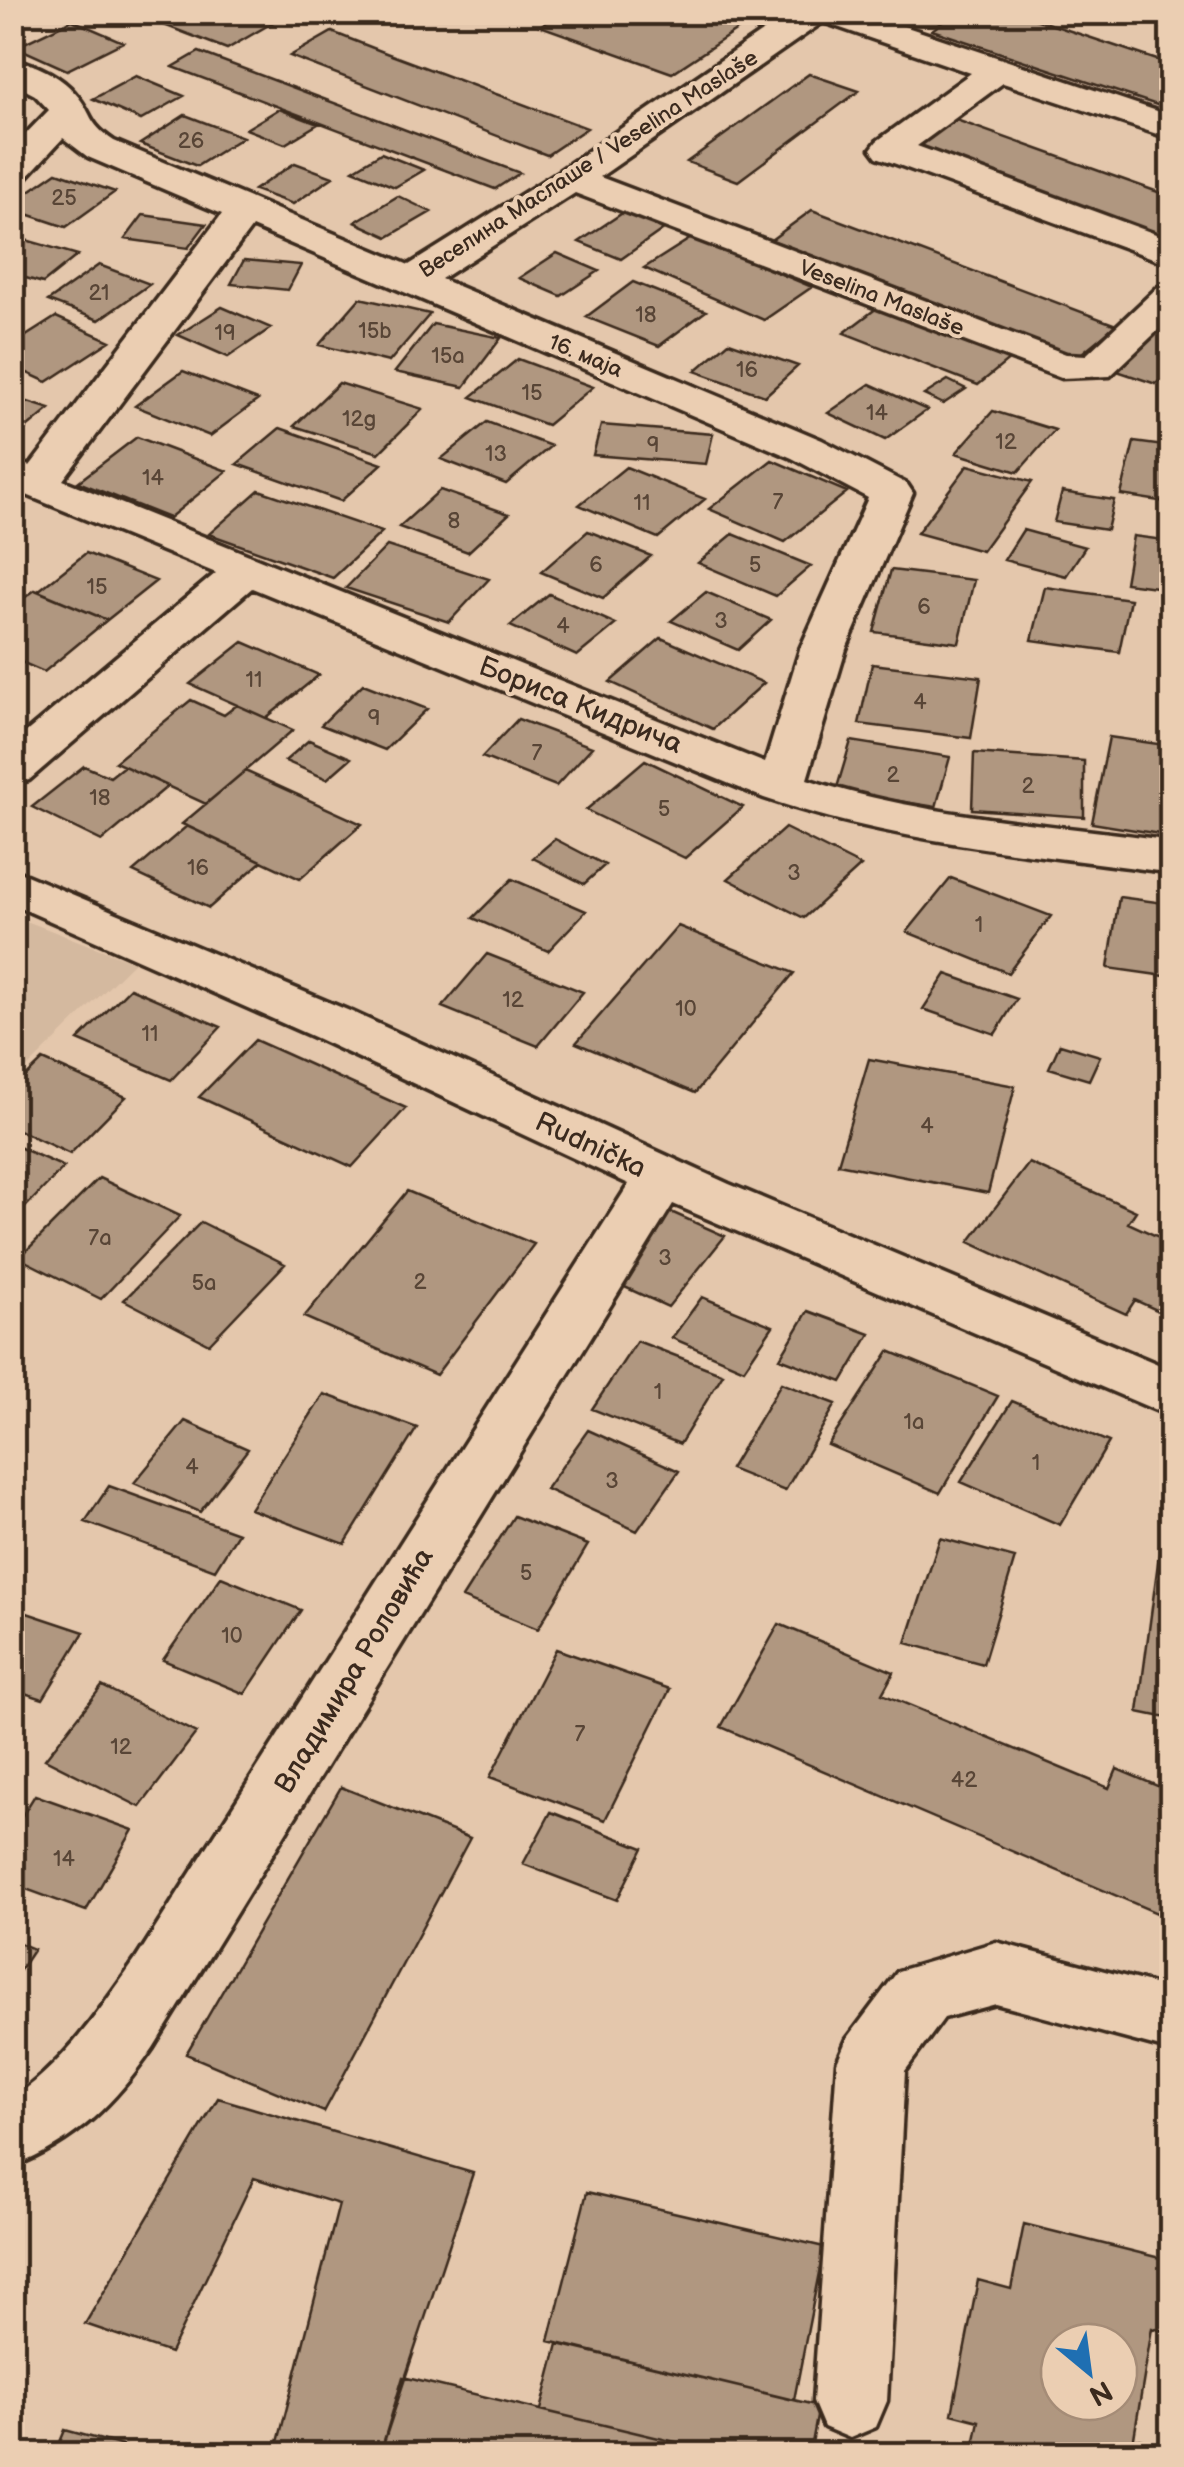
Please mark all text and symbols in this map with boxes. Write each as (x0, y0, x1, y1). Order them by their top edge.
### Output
street label: Веселина Маслаше / Veselina Maslaše (414, 44, 763, 284)
house number: 26 (178, 128, 204, 155)
house number: 25 (51, 185, 77, 212)
street label: Veselina Maslaše (795, 255, 968, 342)
house number: 21 (88, 280, 110, 307)
house number: 18 (635, 302, 657, 329)
house number: 15b (358, 318, 392, 345)
house number: 19 (214, 320, 236, 347)
street label: 16. маја (544, 329, 626, 384)
house number: 15a (431, 343, 465, 370)
house number: 16 (736, 357, 758, 384)
house number: 15 (521, 380, 543, 407)
house number: 14 (866, 400, 889, 427)
house number: 12g (342, 406, 376, 433)
house number: 12 (995, 429, 1017, 456)
house number: 9 (647, 432, 659, 459)
house number: 13 (485, 441, 507, 468)
house number: 14 (142, 465, 165, 492)
house number: 7 (773, 489, 784, 516)
house number: 11 (633, 490, 651, 517)
house number: 8 (448, 508, 460, 535)
house number: 6 (589, 552, 603, 579)
house number: 5 (749, 552, 761, 579)
house number: 15 (86, 574, 108, 601)
house number: 6 (917, 594, 931, 621)
house number: 3 (714, 608, 728, 635)
house number: 4 (556, 613, 570, 640)
street label: Бориса Kидрича (474, 650, 687, 761)
house number: 11 (245, 667, 263, 694)
house number: 4 (913, 689, 927, 716)
house number: 9 (368, 705, 380, 732)
house number: 7 (532, 740, 543, 767)
house number: 2 (887, 762, 900, 789)
house number: 2 (1022, 773, 1035, 800)
house number: 18 (89, 785, 111, 812)
house number: 5 (658, 796, 670, 823)
house number: 16 (187, 855, 209, 882)
house number: 3 (787, 860, 801, 887)
house number: 1 (975, 912, 983, 939)
house number: 12 (502, 987, 524, 1014)
house number: 10 (675, 996, 697, 1023)
house number: 11 (141, 1021, 159, 1048)
street label: Rudnička (530, 1105, 651, 1185)
house number: 4 (920, 1113, 934, 1140)
house number: 7a (88, 1225, 112, 1252)
house number: 3 (658, 1245, 672, 1272)
house number: 2 (414, 1269, 427, 1296)
house number: 5a (191, 1270, 217, 1297)
house number: 1 (654, 1379, 662, 1406)
house number: 1a (904, 1409, 924, 1436)
house number: 1 (1032, 1450, 1040, 1477)
house number: 4 (185, 1454, 199, 1481)
house number: 3 (605, 1468, 619, 1495)
street label: Владимира Роловића (268, 1542, 441, 1799)
house number: 5 (520, 1560, 532, 1587)
house number: 10 (221, 1623, 243, 1650)
house number: 7 (575, 1721, 586, 1748)
house number: 12 (110, 1734, 132, 1761)
house number: 42 (951, 1767, 977, 1794)
house number: 14 (53, 1846, 76, 1873)
north arrow (1039, 2322, 1139, 2422)
text: N (1083, 2373, 1118, 2412)

